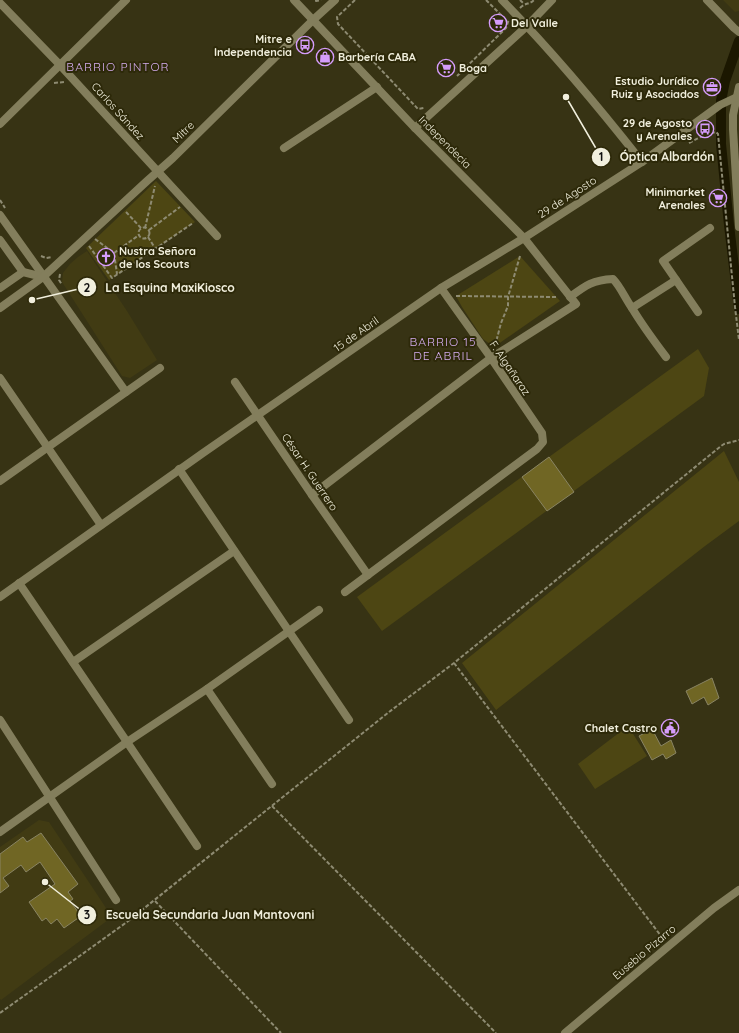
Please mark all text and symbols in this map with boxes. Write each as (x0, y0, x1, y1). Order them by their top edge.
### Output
supermarket icon: Del Valle (488, 13, 508, 33)
place label: Del Valle (511, 16, 559, 30)
place label: Mitre e Independencia (214, 32, 293, 59)
bus stop icon: Mitre e Independencia (295, 35, 315, 55)
shop icon: Barbería CABA (315, 47, 335, 67)
place label: Barbería CABA (338, 50, 416, 64)
supermarket icon: Boga (436, 58, 456, 78)
district label: BARRIO PINTOR (66, 59, 170, 74)
place label: Boga (459, 61, 487, 75)
place label: Estudio Jurídico Ruiz y Asociados (611, 74, 699, 101)
office icon: Estudio Jurídico Ruiz y Asociados (702, 77, 722, 97)
street label: Carlos Sández (88, 79, 148, 143)
street label: Independecia (416, 113, 474, 171)
place label: 29 de Agosto y Arenales (623, 116, 692, 143)
street label: Mitre (169, 118, 197, 146)
bus stop icon: 29 de Agosto y Arenales (695, 119, 715, 139)
callout: Óptica Albardón (591, 145, 722, 169)
text: 1 (599, 149, 603, 164)
text: Óptica Albardón (620, 149, 714, 164)
street label: 29 de Agosto (535, 173, 599, 221)
place label: Minimarket Arenales (645, 185, 705, 212)
supermarket icon: Minimarket Arenales (708, 188, 728, 208)
place label: Nustra Señora de los Scouts (119, 244, 196, 271)
church icon: Nustra Señora de los Scouts (96, 247, 116, 267)
callout: La Esquina MaxiKiosco (77, 275, 243, 299)
text: 2 (84, 280, 91, 295)
text: La Esquina MaxiKiosco (105, 280, 235, 295)
street label: 15 de Abril (331, 313, 381, 355)
district label: BARRIO 15 DE ABRIL (409, 334, 477, 363)
street label: F. Algañaraz (486, 338, 534, 398)
street label: César H. Guerrero (279, 431, 341, 514)
public building icon: Chalet Castro (660, 718, 680, 738)
place label: Chalet Castro (585, 721, 657, 735)
callout: Escuela Secundaria Juan Mantovani (77, 903, 322, 927)
text: 3 (84, 907, 90, 922)
text: Escuela Secundaria Juan Mantovani (106, 907, 314, 922)
street label: Eusebio Pizarro (610, 921, 679, 982)

